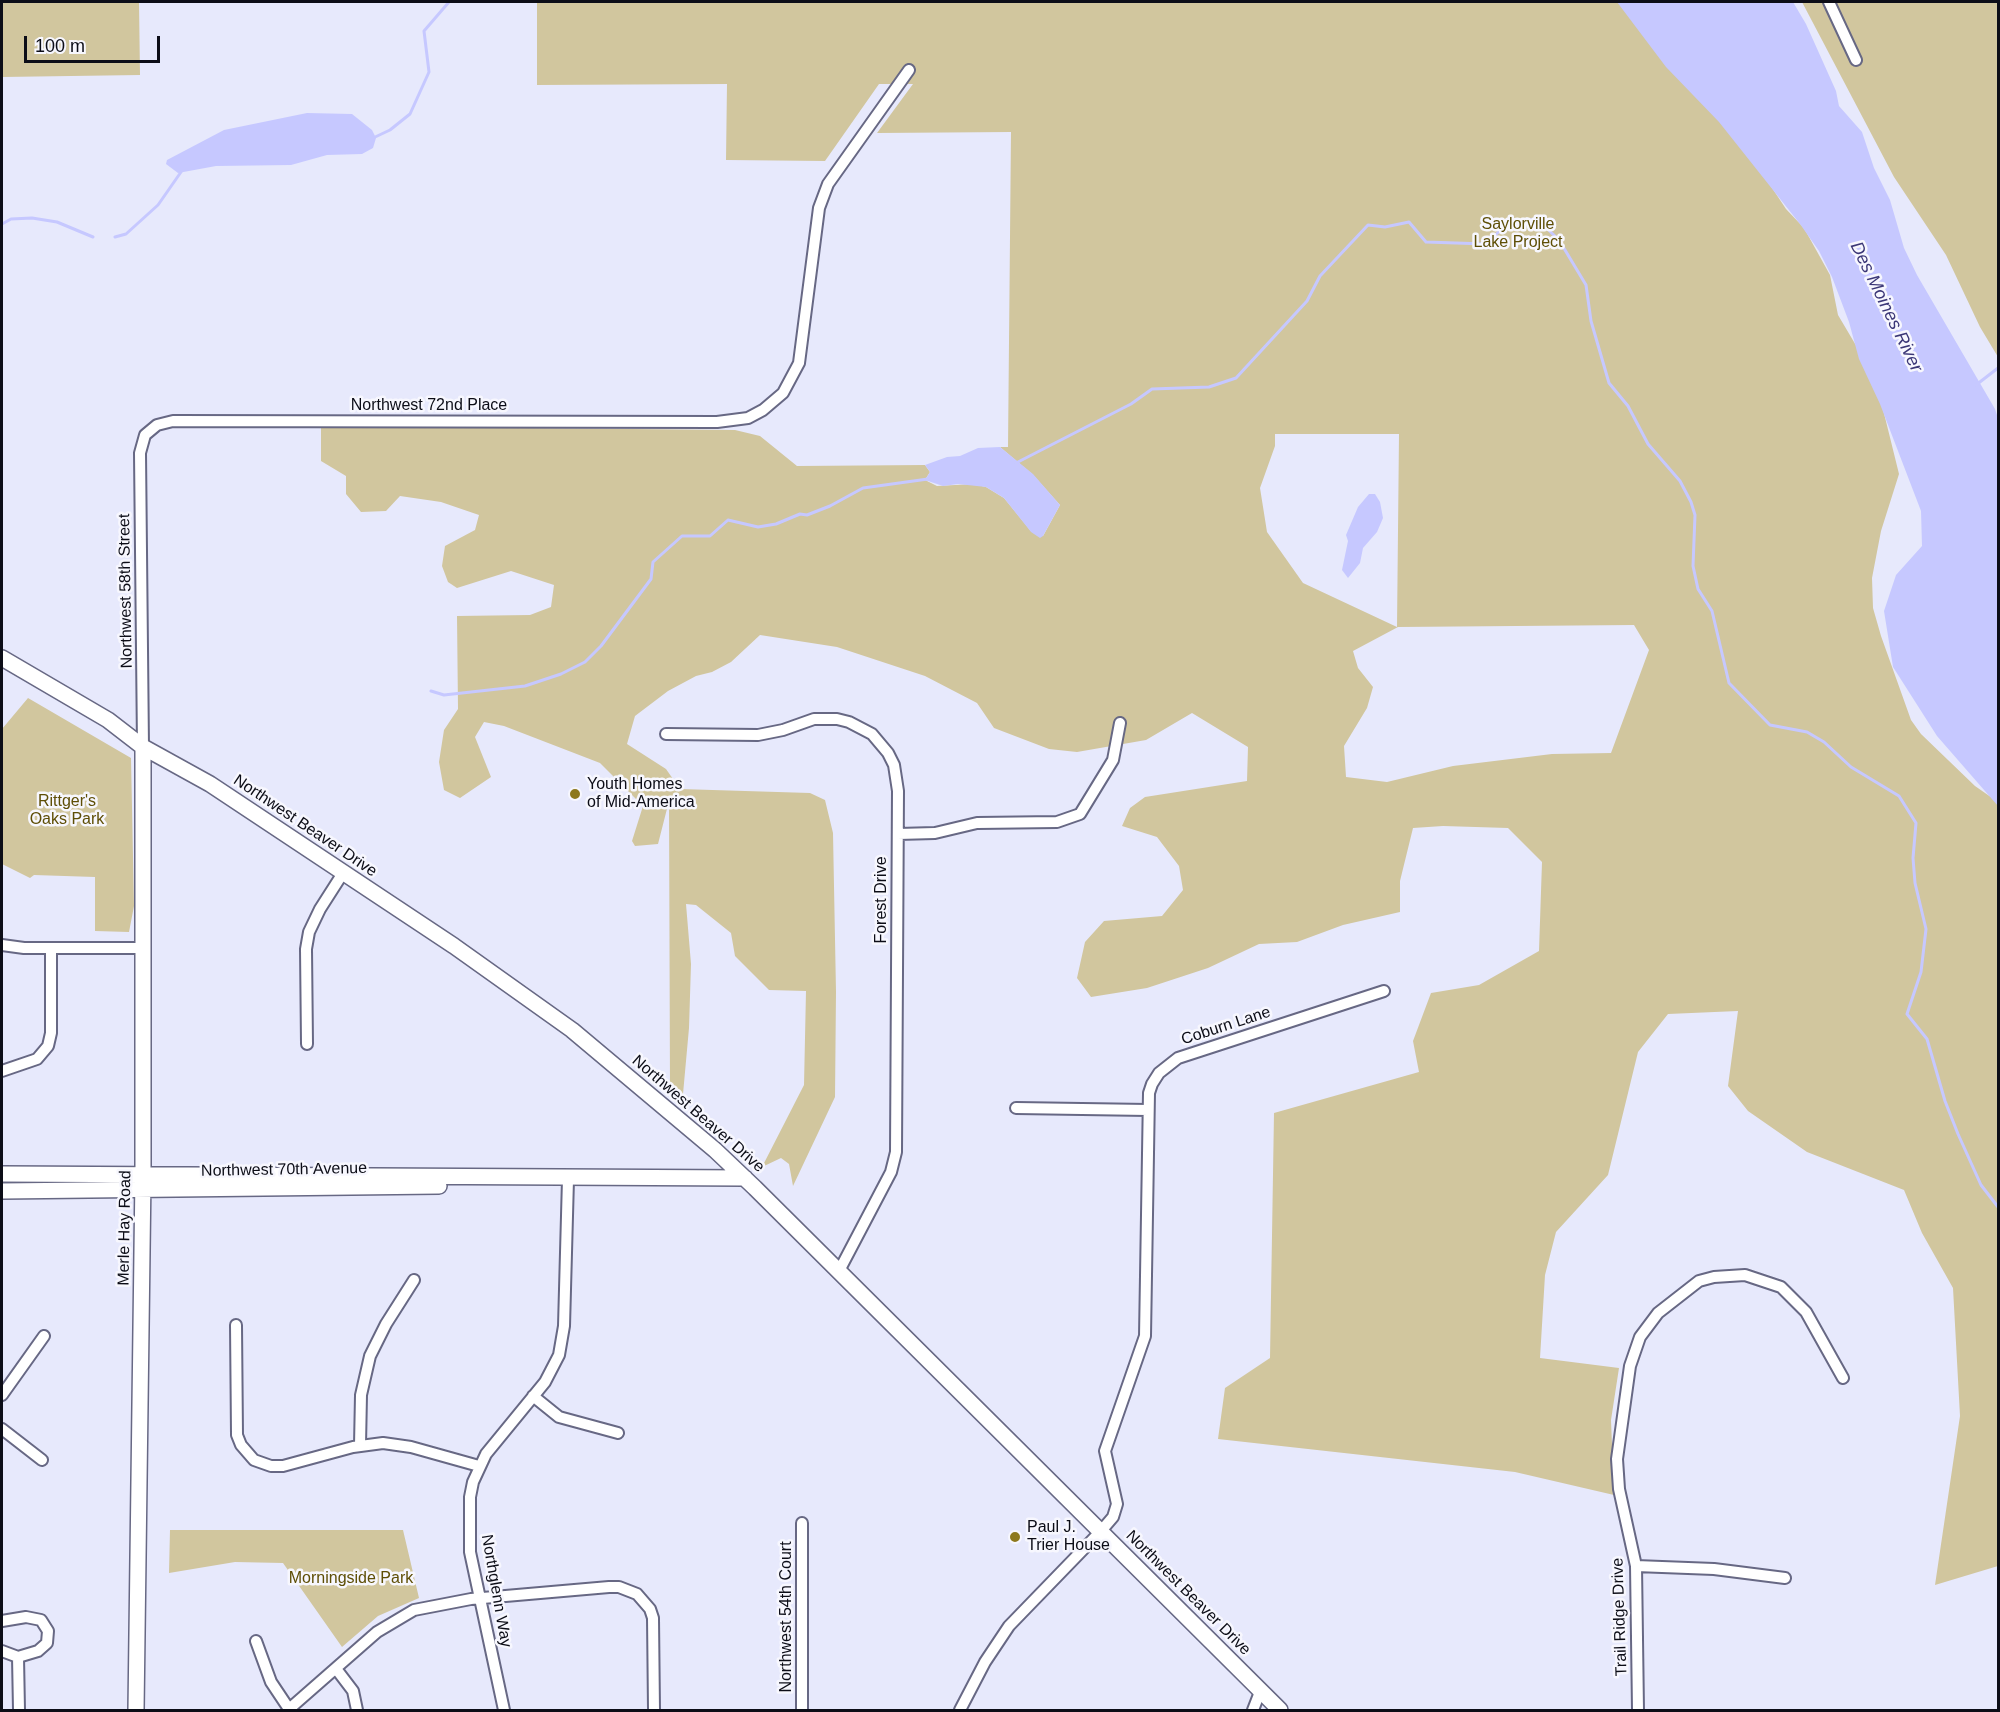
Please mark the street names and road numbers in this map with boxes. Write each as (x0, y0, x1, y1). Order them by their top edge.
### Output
street label: Northwest 72nd Place (351, 396, 507, 416)
street label: Northwest 58th Street (115, 513, 137, 669)
street label: Northwest Beaver Drive (230, 771, 380, 881)
street label: Forest Drive (872, 856, 892, 944)
street label: Coburn Lane (1179, 1003, 1273, 1049)
street label: Northwest Beaver Drive (628, 1051, 768, 1177)
street label: Northwest 70th Avenue (201, 1159, 367, 1181)
street label: Merle Hay Road (114, 1170, 136, 1286)
street label: Northwest Beaver Drive (1121, 1526, 1255, 1660)
street label: Northglenn Way (477, 1533, 515, 1649)
street label: Northwest 54th Court (777, 1541, 797, 1693)
street label: Trail Ridge Drive (1608, 1557, 1632, 1677)

